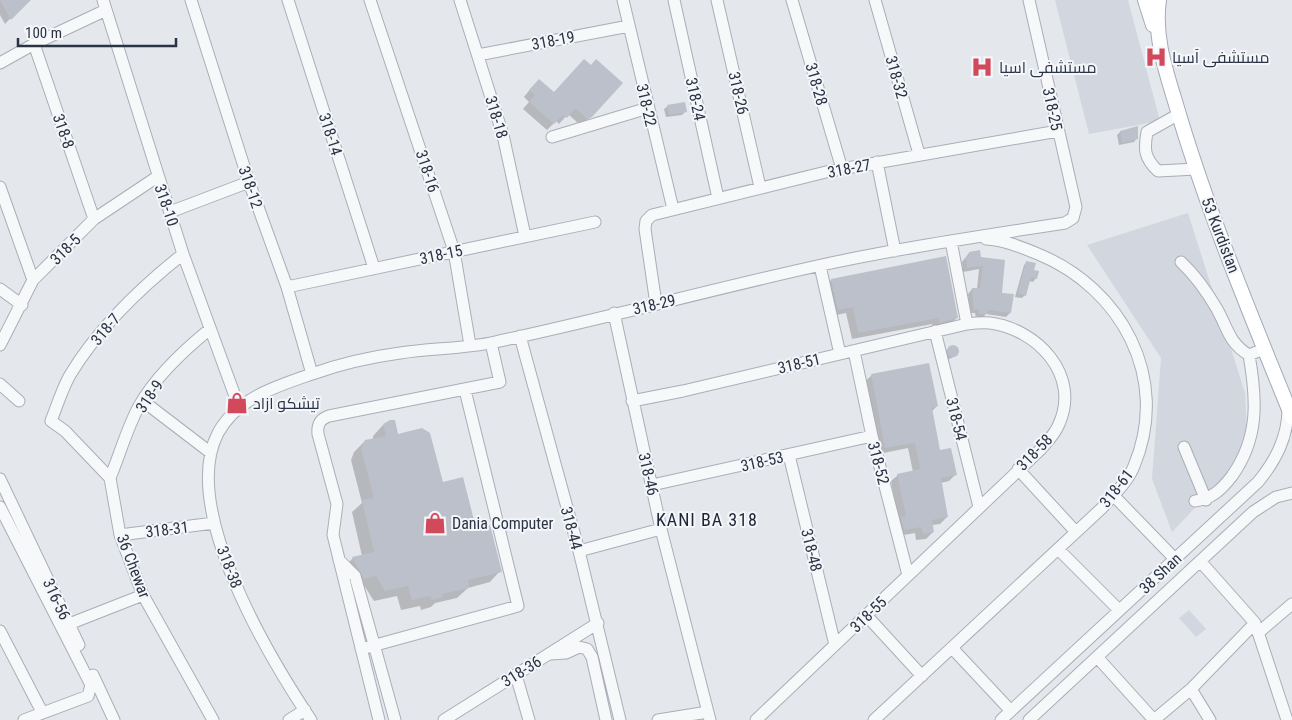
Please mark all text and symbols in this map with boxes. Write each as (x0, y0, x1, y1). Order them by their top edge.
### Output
scale bar (18, 15, 175, 47)
text: 100 m (25, 24, 62, 42)
street label: 318-19 (530, 27, 576, 54)
hospital icon: مستشفى آسيا (1143, 44, 1169, 70)
place label: مستشفى آسيا (1172, 48, 1270, 68)
street label: 318-32 (881, 54, 912, 101)
hospital icon: مستشفى اسيا (969, 54, 995, 80)
place label: مستشفى اسيا (999, 58, 1097, 78)
street label: 318-28 (801, 61, 832, 108)
street label: 318-26 (724, 70, 753, 117)
street label: 318-24 (682, 76, 709, 122)
street label: 318-22 (632, 82, 661, 129)
street label: 318-25 (1039, 86, 1066, 132)
street label: 318-18 (481, 94, 512, 141)
street label: 318-8 (49, 111, 78, 151)
street label: 318-14 (315, 111, 346, 158)
street label: 318-16 (412, 148, 443, 195)
street label: 318-27 (826, 155, 872, 182)
street label: 318-12 (234, 164, 267, 211)
street label: 318-10 (150, 182, 183, 229)
street label: 53 Kurdistan (1197, 195, 1244, 276)
street label: 318-5 (46, 230, 85, 269)
street label: 318-15 (418, 241, 464, 268)
street label: 318-29 (631, 290, 677, 319)
street label: 318-7 (87, 310, 124, 349)
street label: 318-51 (776, 349, 822, 378)
street label: 318-9 (132, 376, 167, 416)
shop icon: تيشكو ازاد (224, 390, 250, 416)
place label: تيشكو ازاد (253, 394, 320, 413)
street label: 318-54 (942, 396, 971, 443)
street label: 318-58 (1012, 430, 1056, 475)
street label: 318-52 (864, 440, 893, 487)
street label: 318-53 (739, 447, 785, 476)
street label: 318-46 (634, 451, 663, 498)
street label: 318-61 (1096, 465, 1137, 511)
street label: 318-44 (557, 505, 586, 552)
district label: KANI BA 318 (656, 509, 758, 530)
shop icon: Dania Computer (422, 510, 448, 536)
place label: Dania Computer (452, 514, 554, 533)
street label: 318-31 (144, 517, 190, 542)
street label: 318-48 (797, 527, 826, 574)
street label: 36 Chewar (113, 532, 154, 601)
street label: 318-38 (213, 543, 246, 591)
street label: 38 Shan (1135, 549, 1185, 598)
street label: 316-56 (39, 575, 74, 623)
street label: 318-55 (846, 592, 891, 636)
street label: 318-36 (498, 652, 545, 691)

